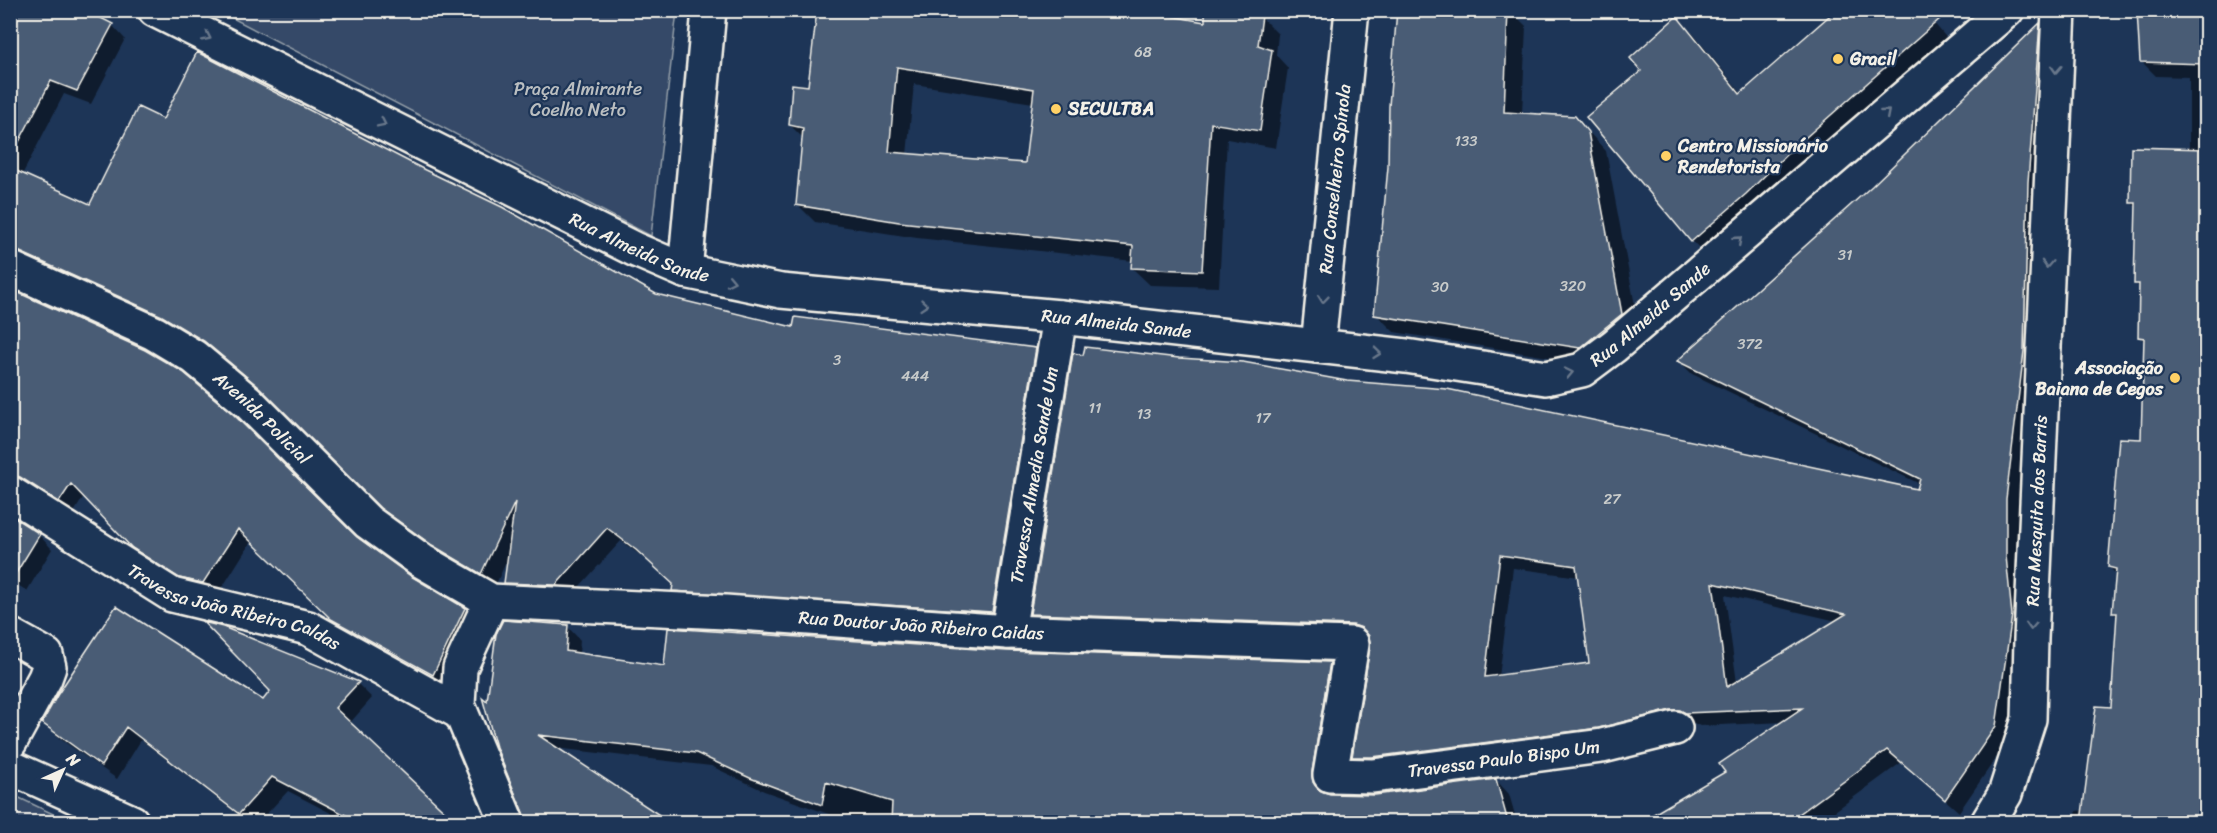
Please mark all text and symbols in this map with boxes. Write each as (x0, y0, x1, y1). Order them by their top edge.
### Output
one-way arrow (201, 29, 212, 41)
house number: 68 (1134, 39, 1152, 65)
place label: Gracil (1849, 43, 1898, 75)
marker: Gracil (1831, 52, 1845, 66)
one-way arrow (2050, 64, 2063, 73)
park label: Praça Almirante Coelho Neto (514, 73, 642, 126)
street label: Rua Conselheiro Spínola (1309, 82, 1360, 275)
place label: SECULTBA (1067, 93, 1154, 125)
marker: SECULTBA (1049, 102, 1063, 116)
one-way arrow (1879, 110, 1890, 121)
one-way arrow (375, 116, 386, 128)
house number: 133 (1455, 128, 1477, 154)
place label: Centro Missionário Rendetorista (1677, 130, 1829, 183)
marker: Centro Missionário Rendetorista (1659, 149, 1673, 163)
street label: Rua Almeida Sande (564, 203, 712, 292)
one-way arrow (1731, 236, 1742, 247)
house number: 31 (1838, 242, 1852, 268)
street label: Rua Almeida Sande (1583, 254, 1718, 375)
one-way arrow (2041, 259, 2054, 268)
one-way arrow (726, 273, 736, 286)
house number: 320 (1560, 273, 1586, 299)
house number: 30 (1431, 274, 1449, 300)
one-way arrow (1317, 294, 1330, 303)
one-way arrow (920, 298, 929, 311)
street label: Rua Almeida Sande (1040, 299, 1193, 348)
house number: 372 (1737, 331, 1763, 357)
one-way arrow (1372, 346, 1381, 359)
house number: 3 (833, 347, 841, 373)
place label: Associação Baiana de Cegos (2035, 352, 2164, 405)
street label: Avenida Policial (205, 362, 319, 473)
house number: 444 (901, 363, 929, 389)
street label: Travessa Almedia Sande Um (1000, 364, 1068, 586)
one-way arrow (1564, 367, 1574, 380)
marker: Associação Baiana de Cegos (2168, 371, 2182, 385)
house number: 11 (1089, 395, 1101, 421)
house number: 13 (1137, 401, 1151, 427)
house number: 17 (1255, 405, 1272, 431)
street label: Rua Mesquita dos Barris (2016, 414, 2057, 607)
house number: 27 (1603, 486, 1622, 512)
street label: Travessa João Ribeiro Caldas (121, 555, 347, 660)
street label: Rua Doutor João Ribeiro Caidas (798, 601, 1045, 649)
one-way arrow (2025, 622, 2038, 631)
street label: Travessa Paulo Bispo Um (1406, 730, 1602, 787)
north arrow (33, 740, 93, 800)
text: N (58, 745, 88, 775)

